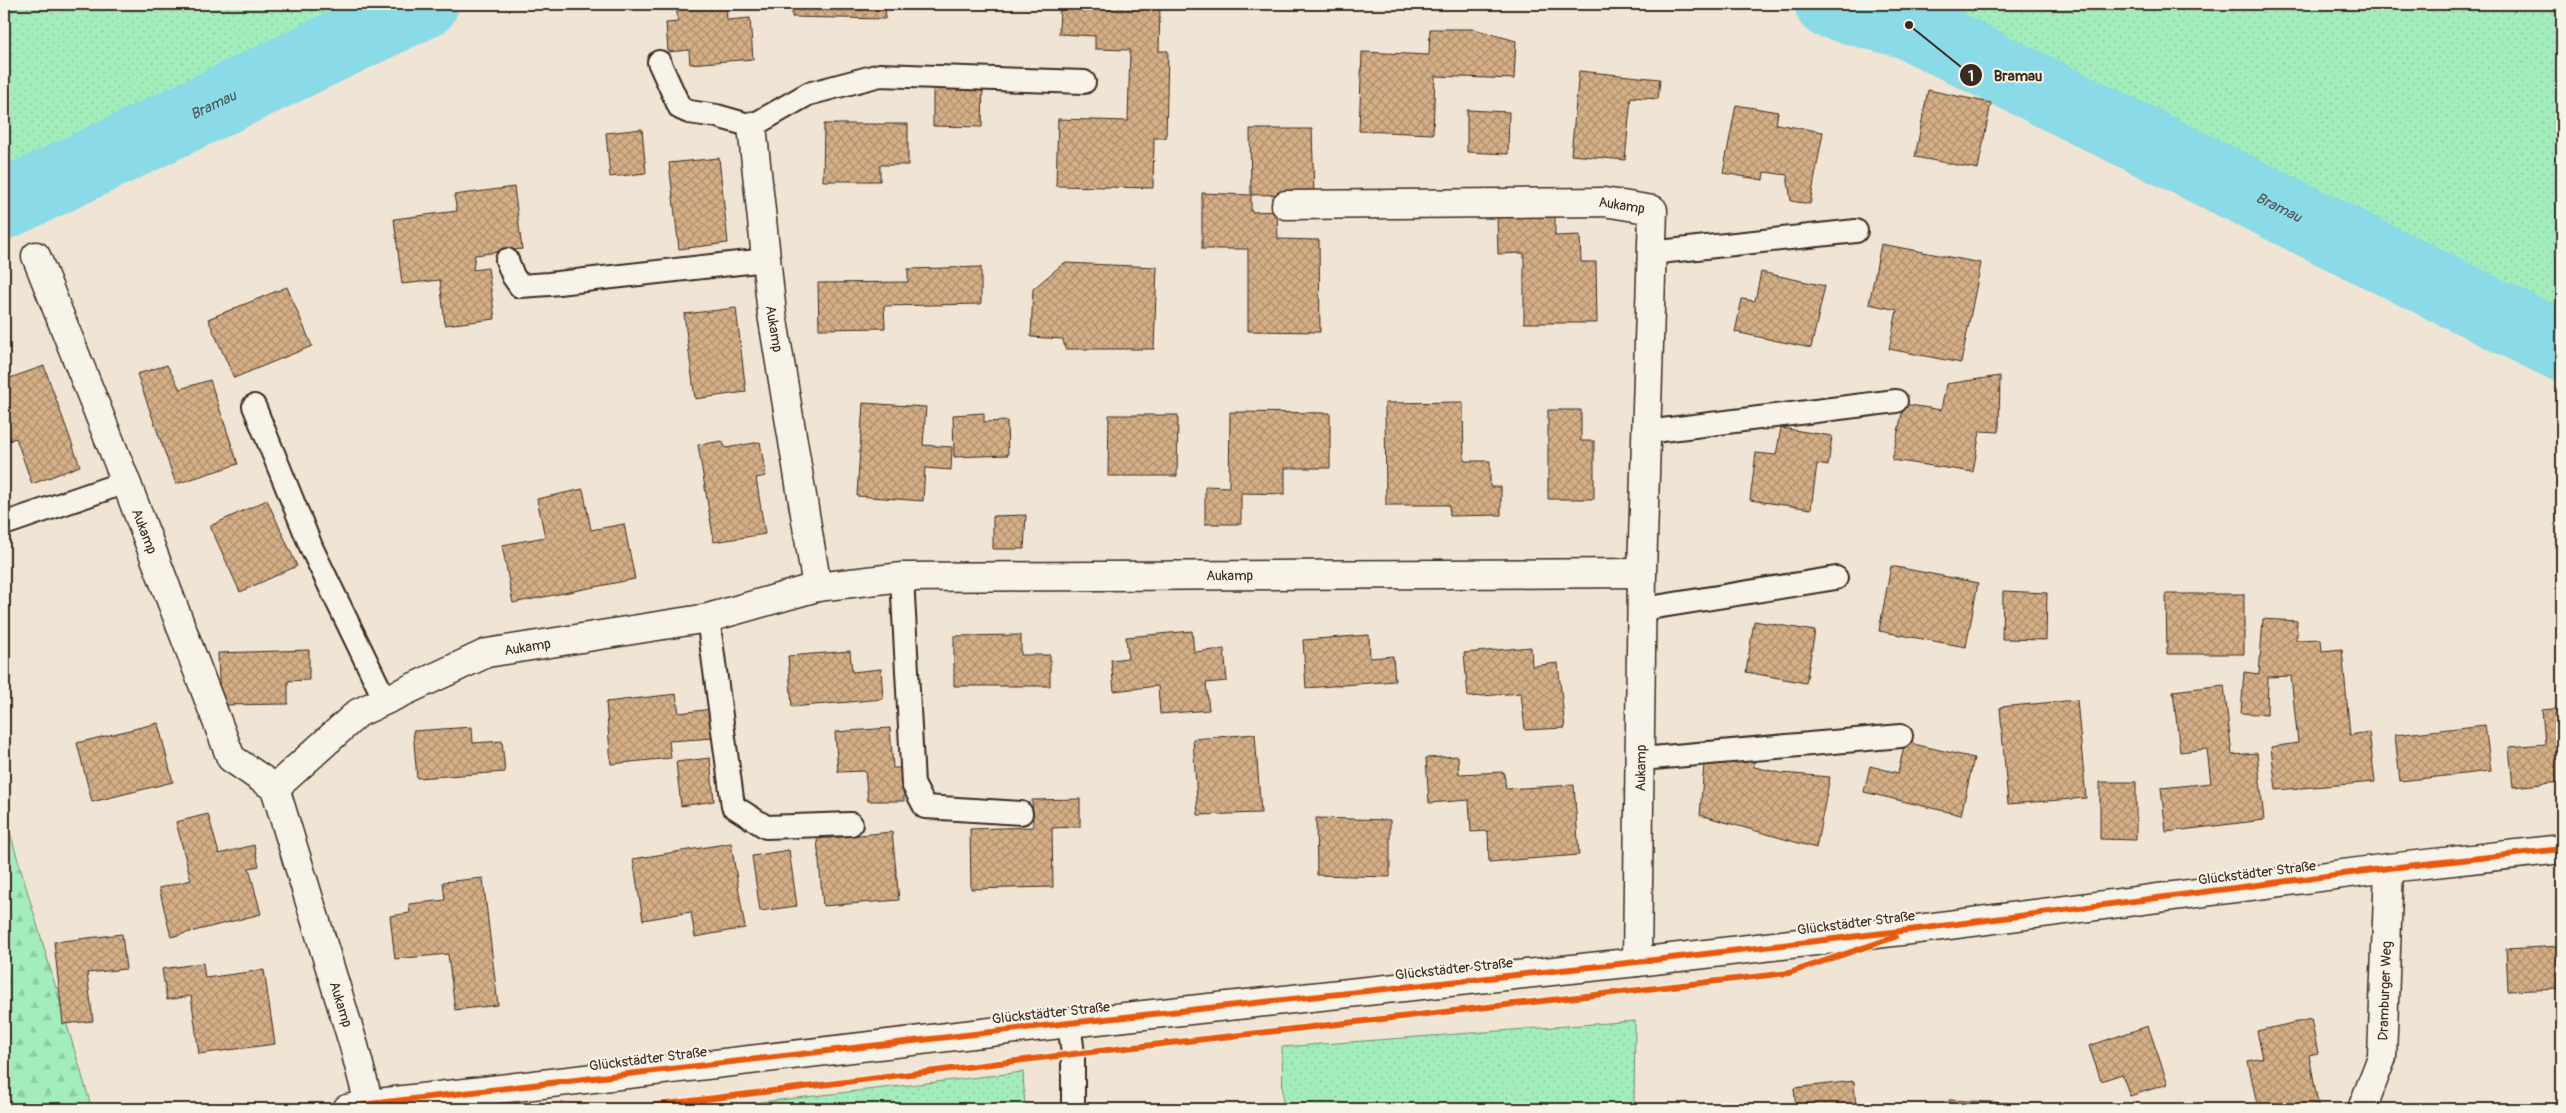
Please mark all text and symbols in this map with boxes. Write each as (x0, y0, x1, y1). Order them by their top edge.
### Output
callout: Bramau (1958, 60, 2052, 90)
text: 1 (1968, 67, 1974, 86)
text: Bramau (1994, 67, 2043, 86)
water label: Bramau (187, 85, 241, 124)
water label: Bramau (2253, 188, 2306, 227)
street label: Aukamp (1598, 193, 1647, 217)
street label: Aukamp (763, 305, 787, 354)
street label: Aukamp (128, 506, 161, 557)
street label: Aukamp (1206, 567, 1254, 584)
street label: Aukamp (503, 634, 552, 659)
street label: Aukamp (1632, 744, 1650, 792)
street label: Glückstädter Straße (2197, 857, 2317, 889)
street label: Glückstädter Straße (1796, 907, 1916, 939)
street label: Dramburger Weg (2374, 941, 2395, 1041)
street label: Glückstädter Straße (1394, 954, 1514, 984)
street label: Aukamp (326, 979, 356, 1030)
street label: Glückstädter Straße (991, 998, 1111, 1028)
street label: Glückstädter Straße (588, 1043, 708, 1075)

